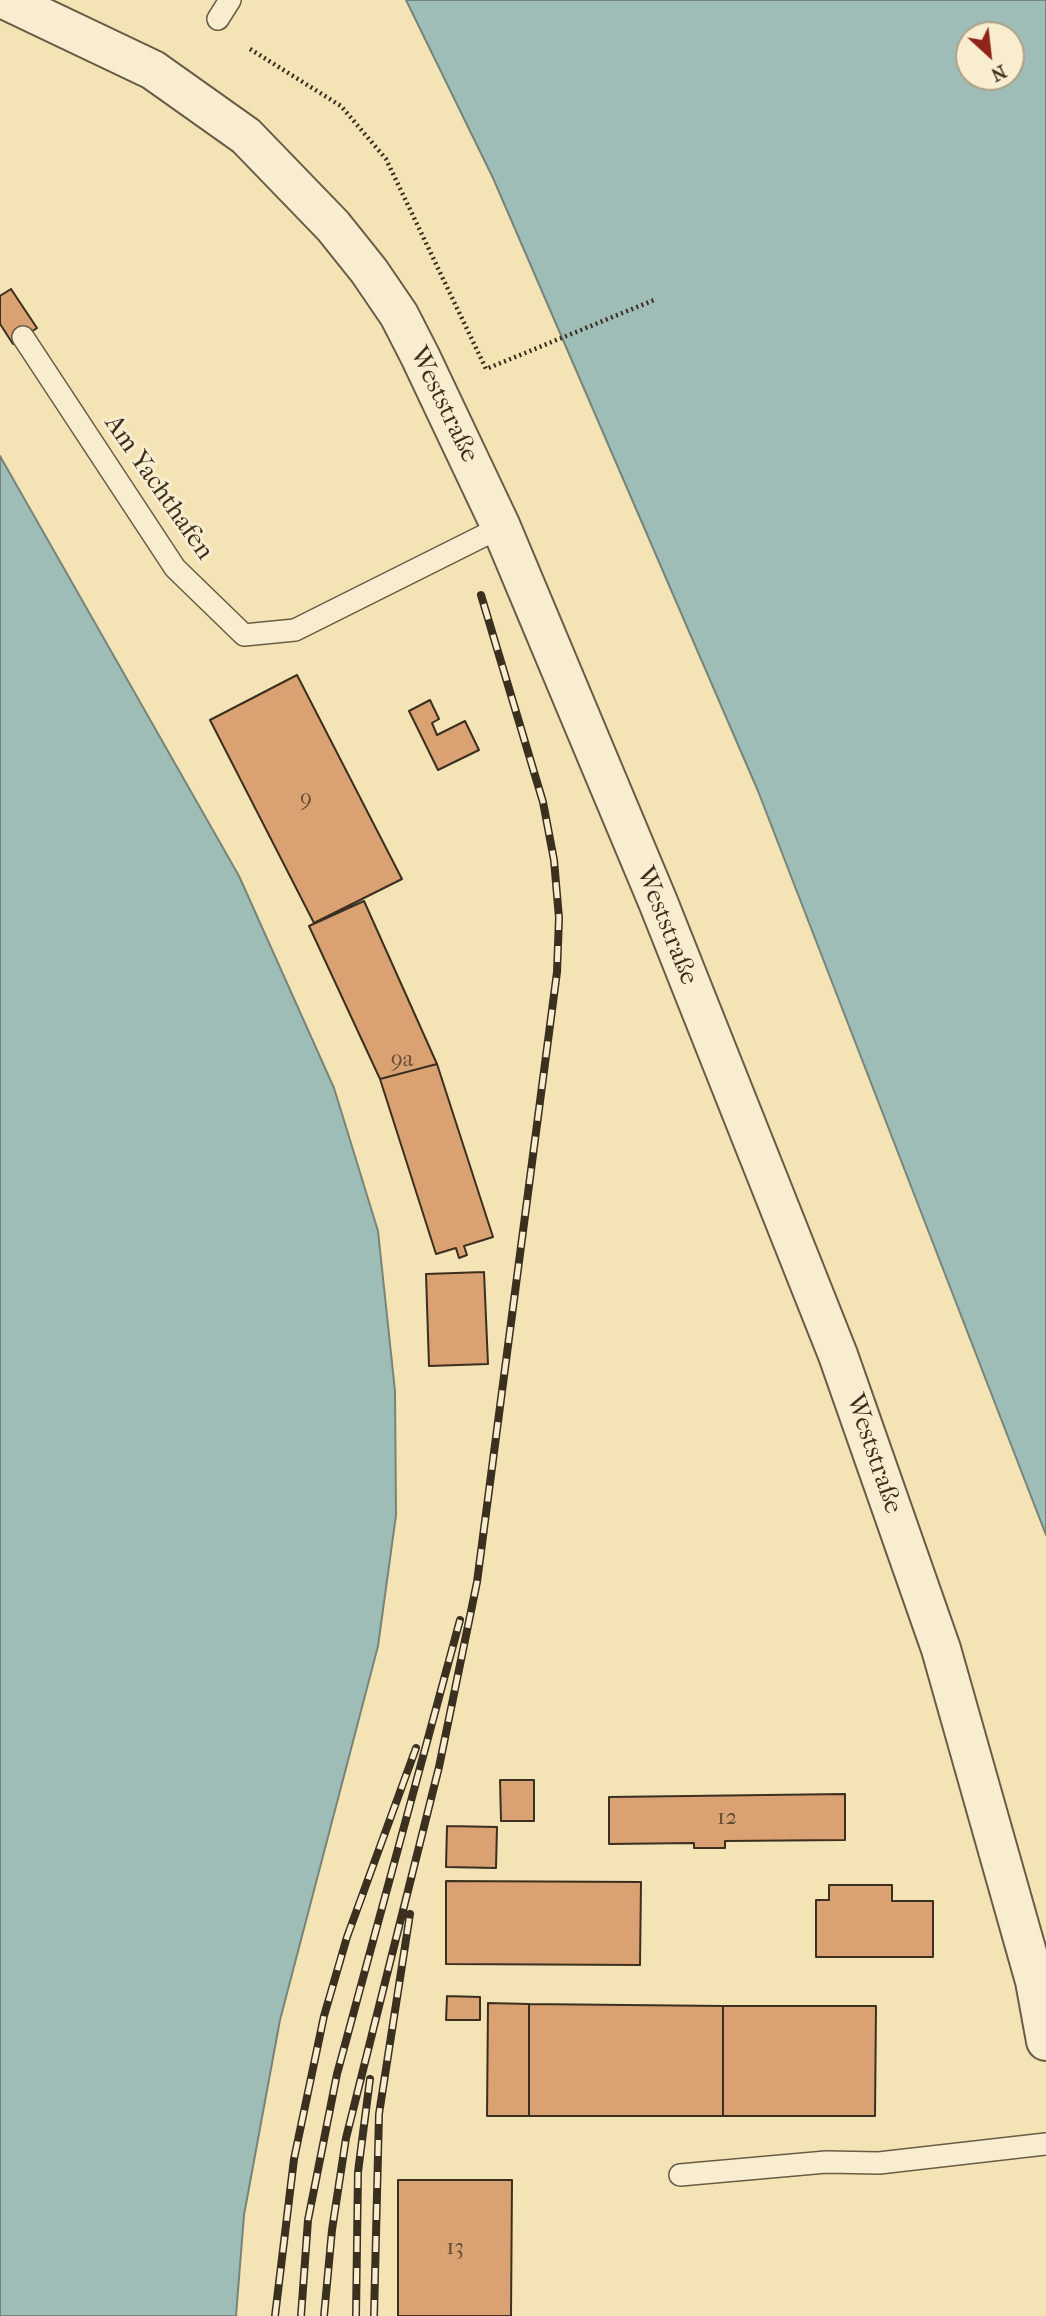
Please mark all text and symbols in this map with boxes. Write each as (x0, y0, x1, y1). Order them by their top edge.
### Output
north arrow (955, 21, 1025, 91)
text: N (987, 60, 1010, 86)
street label: Weststraße (402, 342, 484, 468)
street label: Am Yachthafen (97, 410, 219, 566)
house number: 9 (300, 785, 312, 813)
street label: Weststraße (628, 862, 704, 990)
house number: 9a (391, 1046, 413, 1074)
street label: Weststraße (838, 1390, 908, 1518)
house number: 12 (717, 1804, 737, 1832)
house number: 13 (446, 2234, 464, 2262)

